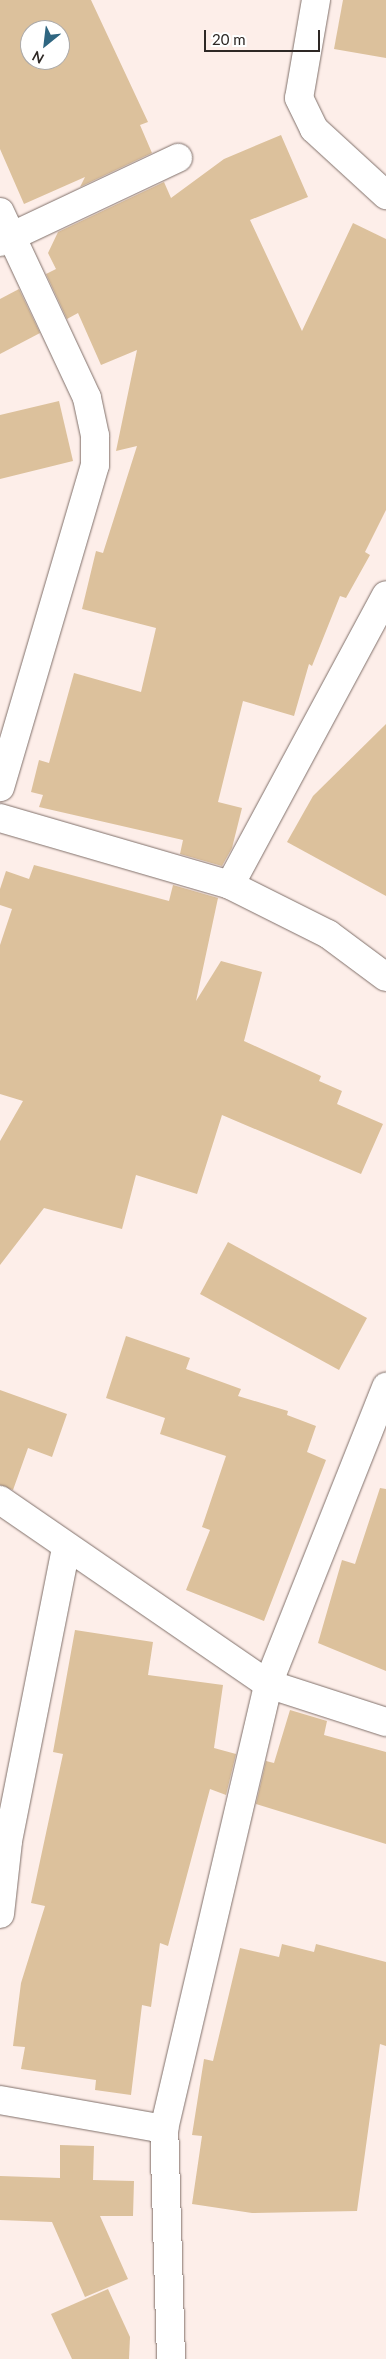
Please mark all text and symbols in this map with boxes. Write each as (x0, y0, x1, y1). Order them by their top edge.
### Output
north arrow (20, 20, 70, 70)
scale bar (206, 20, 322, 52)
text: 20 m (212, 30, 246, 48)
text: N (29, 48, 47, 68)

